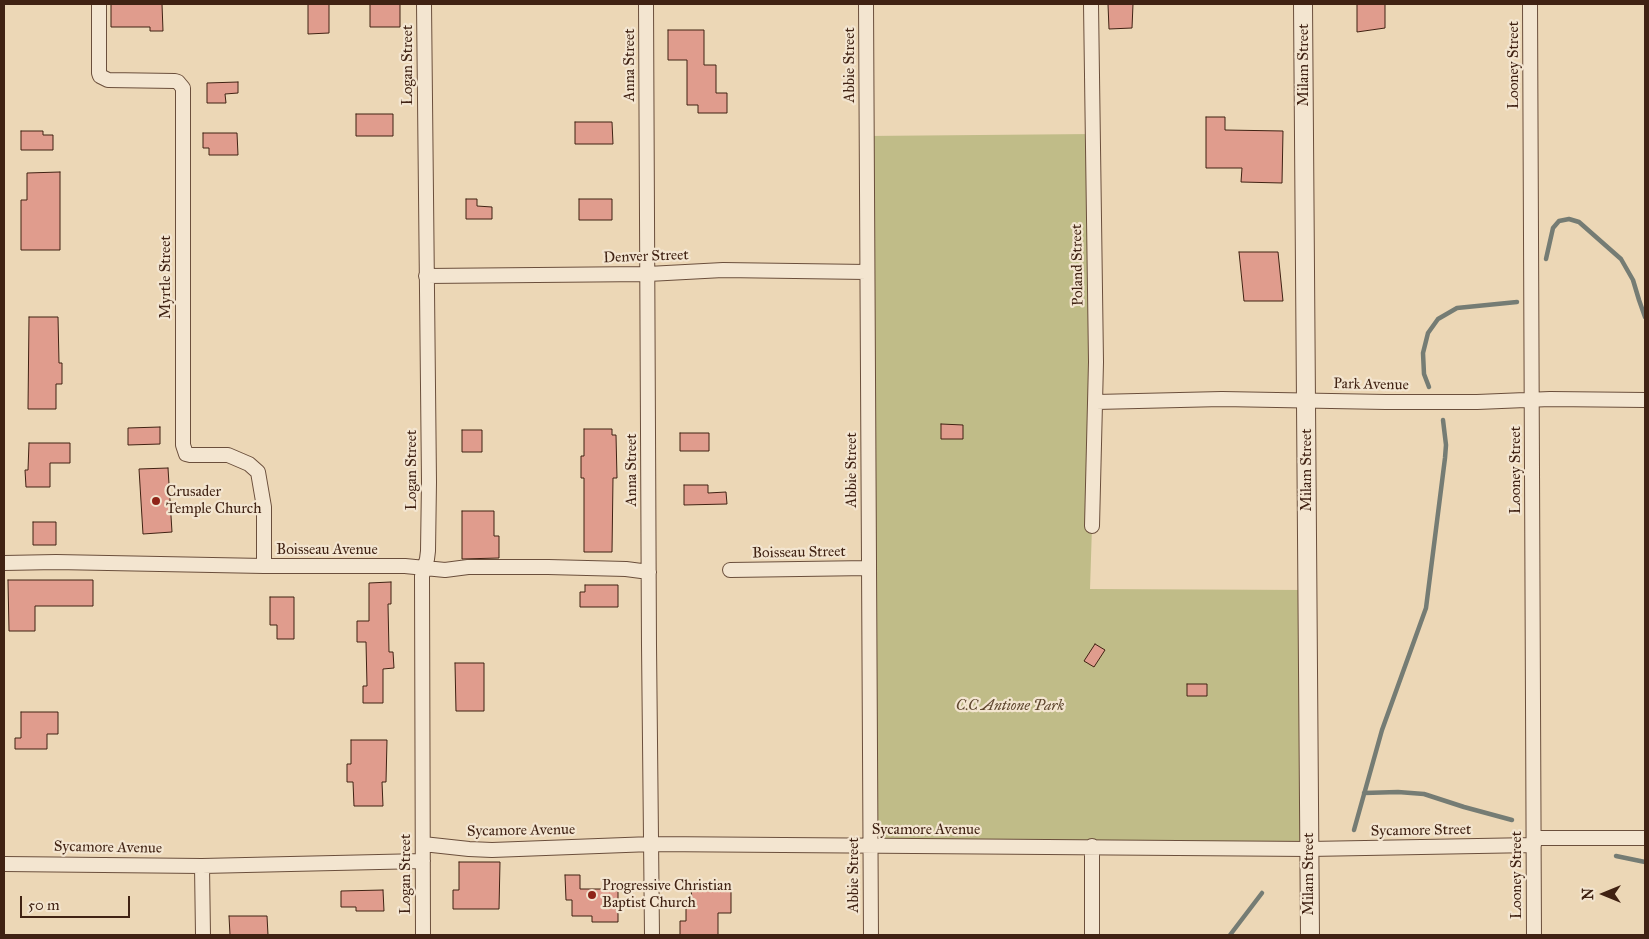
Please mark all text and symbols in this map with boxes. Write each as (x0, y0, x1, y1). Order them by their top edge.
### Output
street label: Looney Street (1505, 21, 1523, 109)
street label: Milam Street (1295, 23, 1313, 107)
street label: Logan Street (399, 25, 417, 105)
street label: Abbie Street (841, 27, 859, 103)
street label: Anna Street (621, 28, 639, 102)
street label: Poland Street (1068, 224, 1088, 306)
street label: Myrtle Street (157, 235, 175, 319)
street label: Denver Street (603, 247, 689, 267)
street label: Park Avenue (1333, 375, 1409, 395)
street label: Looney Street (1507, 426, 1525, 514)
street label: Milam Street (1298, 428, 1316, 512)
street label: Logan Street (403, 430, 421, 510)
street label: Abbie Street (843, 432, 861, 508)
street label: Anna Street (623, 433, 641, 507)
place label: Crusader Temple Church (166, 483, 262, 518)
marker: Crusader Temple Church (150, 495, 162, 507)
street label: Boisseau Avenue (276, 541, 378, 559)
street label: Boisseau Street (752, 543, 846, 563)
park label: C.C Antione Park (956, 697, 1064, 715)
street label: Sycamore Avenue (467, 821, 575, 841)
street label: Sycamore Avenue (872, 821, 980, 839)
street label: Sycamore Street (1371, 821, 1471, 841)
street label: Looney Street (1508, 831, 1526, 919)
street label: Milam Street (1300, 832, 1318, 916)
street label: Logan Street (397, 834, 415, 914)
street label: Abbie Street (845, 837, 863, 913)
street label: Sycamore Avenue (54, 838, 162, 858)
north arrow (1579, 869, 1629, 919)
place label: Progressive Christian Baptist Church (602, 877, 732, 912)
scale bar (22, 886, 132, 918)
text: N (1580, 888, 1597, 900)
marker: Progressive Christian Baptist Church (586, 889, 598, 901)
text: 50 m (28, 896, 60, 914)

